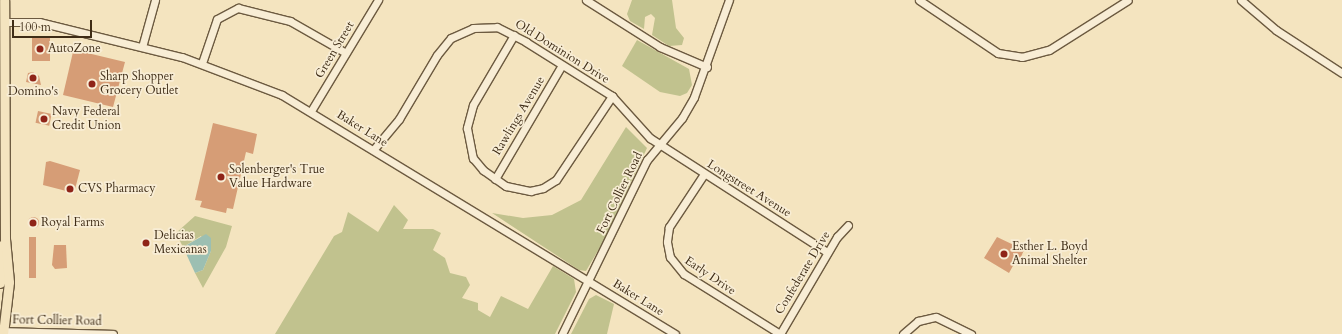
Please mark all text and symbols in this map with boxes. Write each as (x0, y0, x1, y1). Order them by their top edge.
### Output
scale bar (14, 12, 94, 38)
street label: Old Dominion Drive (512, 17, 612, 87)
text: 100 m (19, 19, 51, 35)
street label: Green Street (312, 19, 358, 81)
place label: AutoZone (48, 42, 101, 56)
marker: AutoZone (35, 44, 45, 54)
place label: Sharp Shopper Grocery Outlet (100, 70, 178, 98)
marker: Domino's (28, 73, 38, 83)
street label: Rawlings Avenue (490, 74, 548, 158)
marker: Sharp Shopper Grocery Outlet (87, 79, 97, 89)
place label: Domino's (8, 85, 58, 99)
place label: Navy Federal Credit Union (52, 105, 121, 133)
street label: Baker Lane (334, 108, 390, 150)
marker: Navy Federal Credit Union (39, 114, 49, 124)
street label: Fort Collier Road (594, 150, 646, 236)
street label: Longstreet Avenue (704, 157, 794, 221)
place label: Solenberger's True Value Hardware (229, 163, 325, 191)
marker: Solenberger's True Value Hardware (216, 172, 226, 182)
place label: CVS Pharmacy (78, 182, 156, 196)
marker: CVS Pharmacy (65, 184, 75, 194)
place label: Royal Farms (41, 216, 104, 230)
marker: Royal Farms (28, 218, 38, 228)
place label: Delicias Mexicanas (154, 229, 207, 257)
street label: Confederate Drive (773, 229, 833, 317)
marker: Delicias Mexicanas (141, 238, 151, 248)
place label: Esther L. Boyd Animal Shelter (1012, 240, 1088, 268)
marker: Esther L. Boyd Animal Shelter (999, 249, 1009, 259)
street label: Early Drive (682, 254, 738, 298)
street label: Baker Lane (610, 277, 666, 319)
street label: Fort Collier Road (12, 313, 102, 329)

